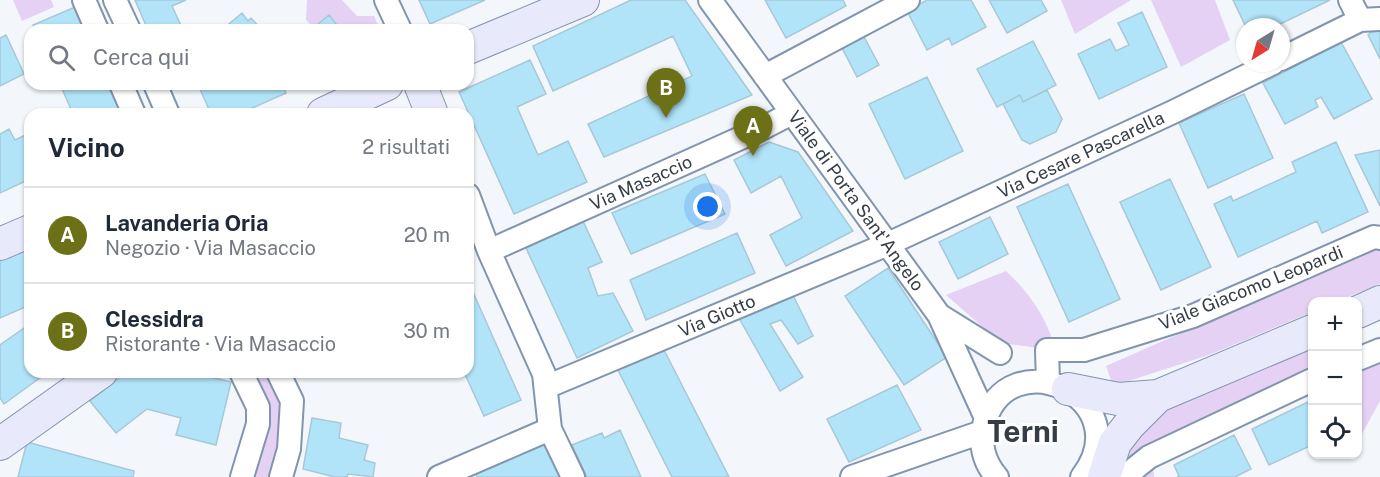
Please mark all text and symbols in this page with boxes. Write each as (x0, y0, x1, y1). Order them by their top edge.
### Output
north arrow (1236, 18, 1290, 72)
search box (24, 24, 474, 90)
icon: search (45, 41, 78, 74)
text: Cerca qui (93, 44, 190, 70)
pin: B (646, 68, 686, 118)
pin: A (734, 106, 772, 156)
street label: Viale di Porta Sant'Angelo (784, 107, 929, 295)
street label: Via Cesare Pascarella (994, 107, 1167, 202)
text: Vicino (48, 132, 125, 163)
text: 2 risultati (362, 135, 450, 159)
street label: Via Masaccio (586, 151, 695, 214)
your location (693, 192, 722, 221)
text: Lavanderia Oria (105, 210, 268, 236)
text: A (60, 223, 75, 247)
text: 20 m (404, 223, 450, 247)
text: Negozio · Via Masaccio (105, 236, 316, 260)
street label: Viale Giacomo Leopardi (1156, 241, 1346, 334)
street label: Via Giotto (675, 290, 758, 341)
map controls (1308, 297, 1362, 459)
button: + (1308, 297, 1362, 351)
text: Clessidra (105, 306, 204, 332)
text: B (61, 319, 74, 343)
text: 30 m (403, 319, 450, 343)
text: Ristorante · Via Masaccio (105, 332, 336, 356)
button: − (1308, 351, 1362, 405)
button: locate (1308, 405, 1362, 459)
district label: Terni (987, 413, 1059, 449)

